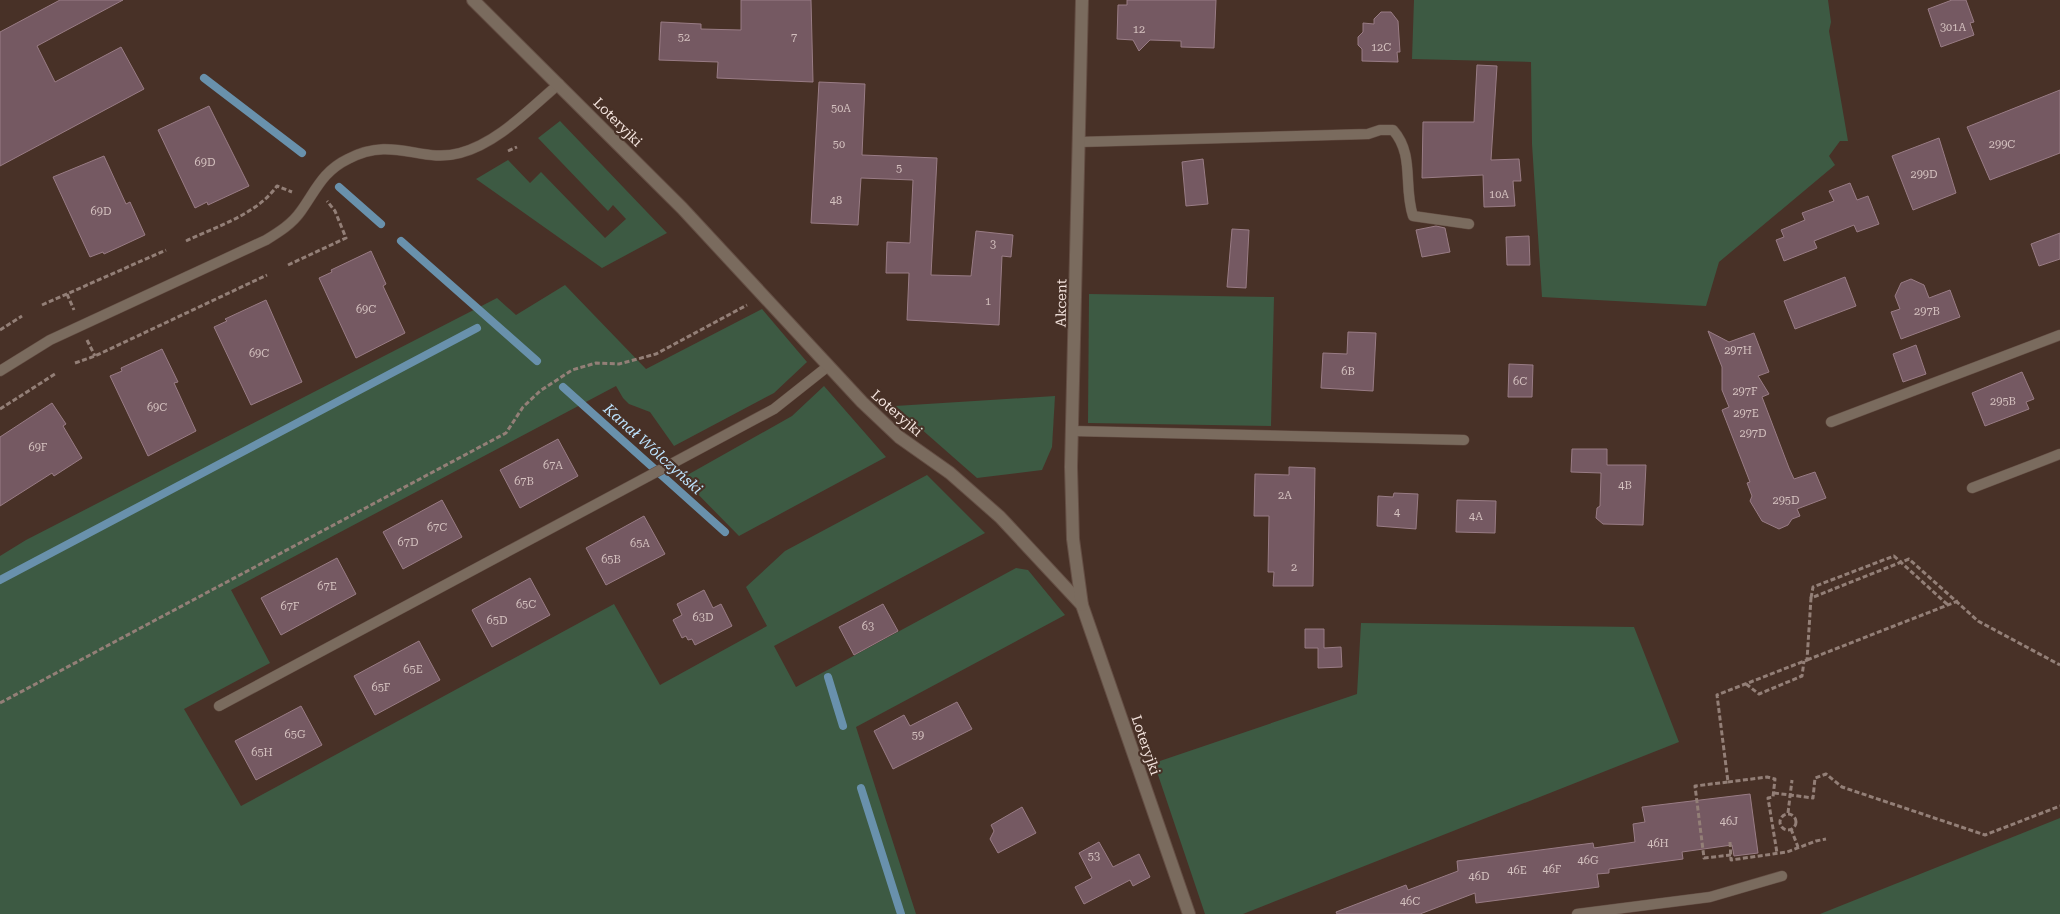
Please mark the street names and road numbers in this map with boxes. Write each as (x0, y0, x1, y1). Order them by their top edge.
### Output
street label: Loteryjki (590, 94, 646, 150)
street label: Akcent (1053, 279, 1069, 327)
street label: Loteryjki (868, 387, 926, 440)
street label: Loteryjki (1128, 713, 1164, 778)

